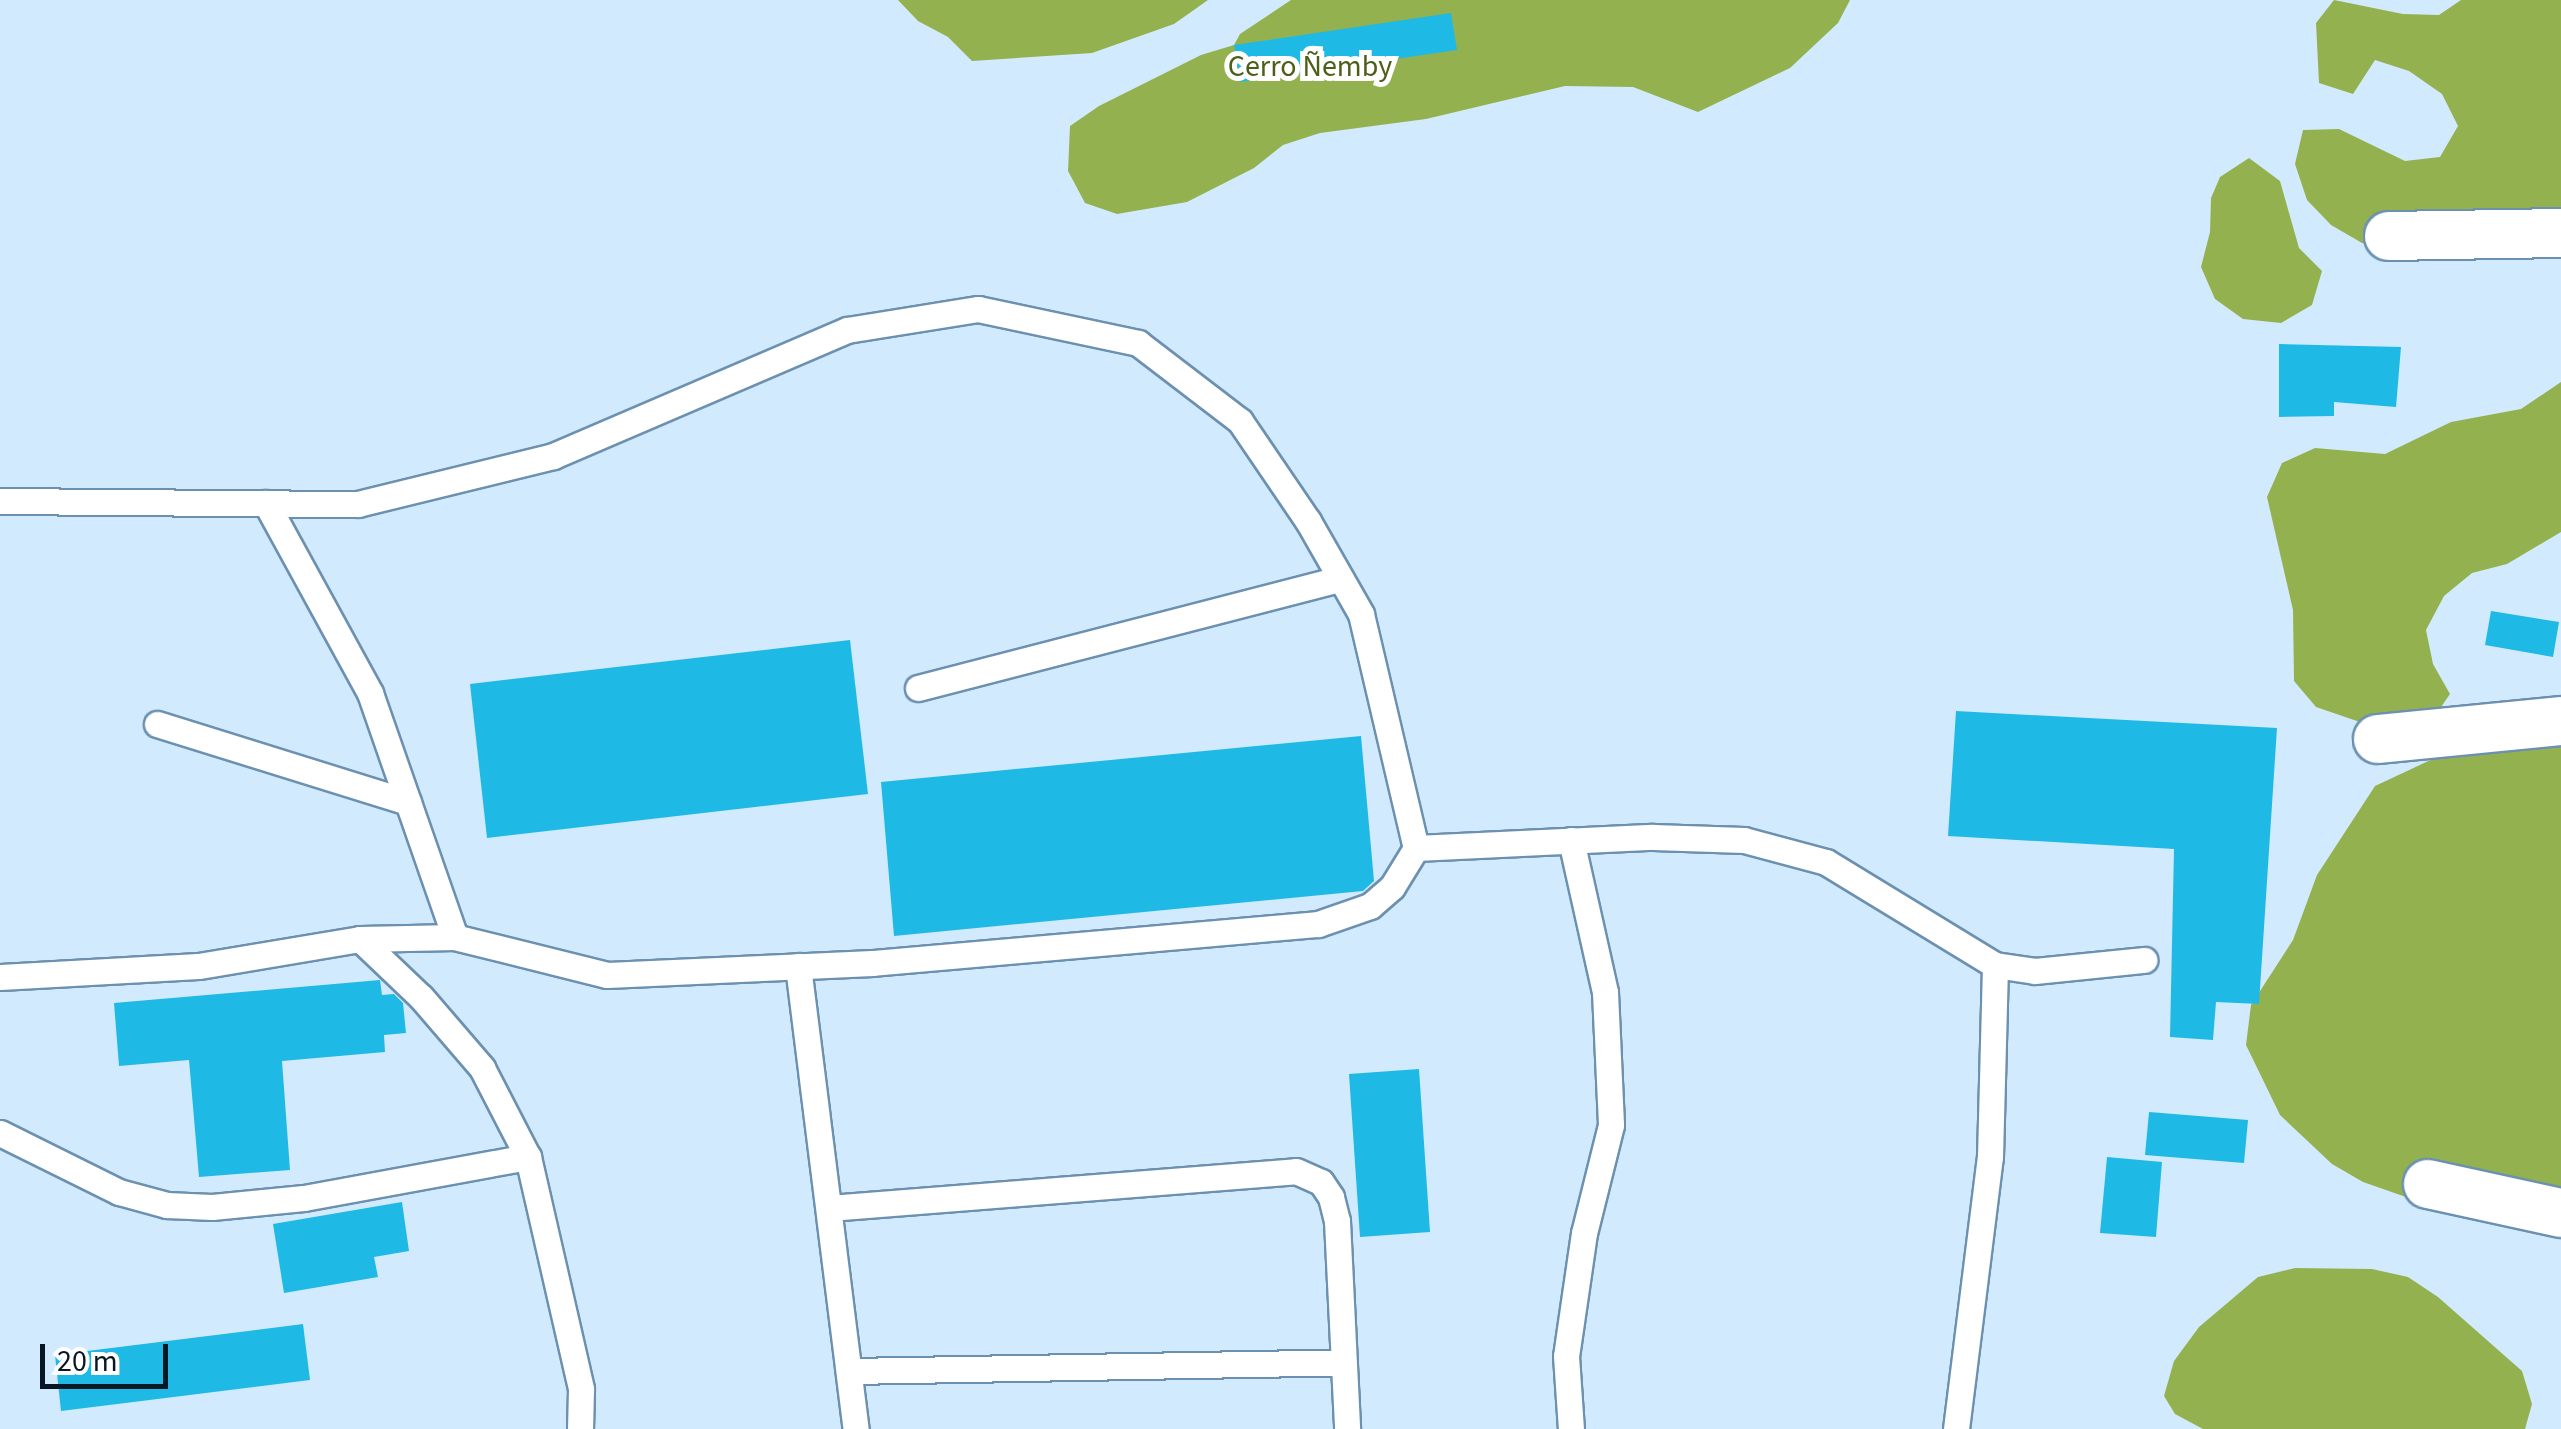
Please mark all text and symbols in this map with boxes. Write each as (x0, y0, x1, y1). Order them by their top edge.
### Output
park label: Cerro Ñemby (1228, 49, 1392, 85)
scale bar (45, 1324, 172, 1386)
text: 20 m (57, 1340, 118, 1383)

